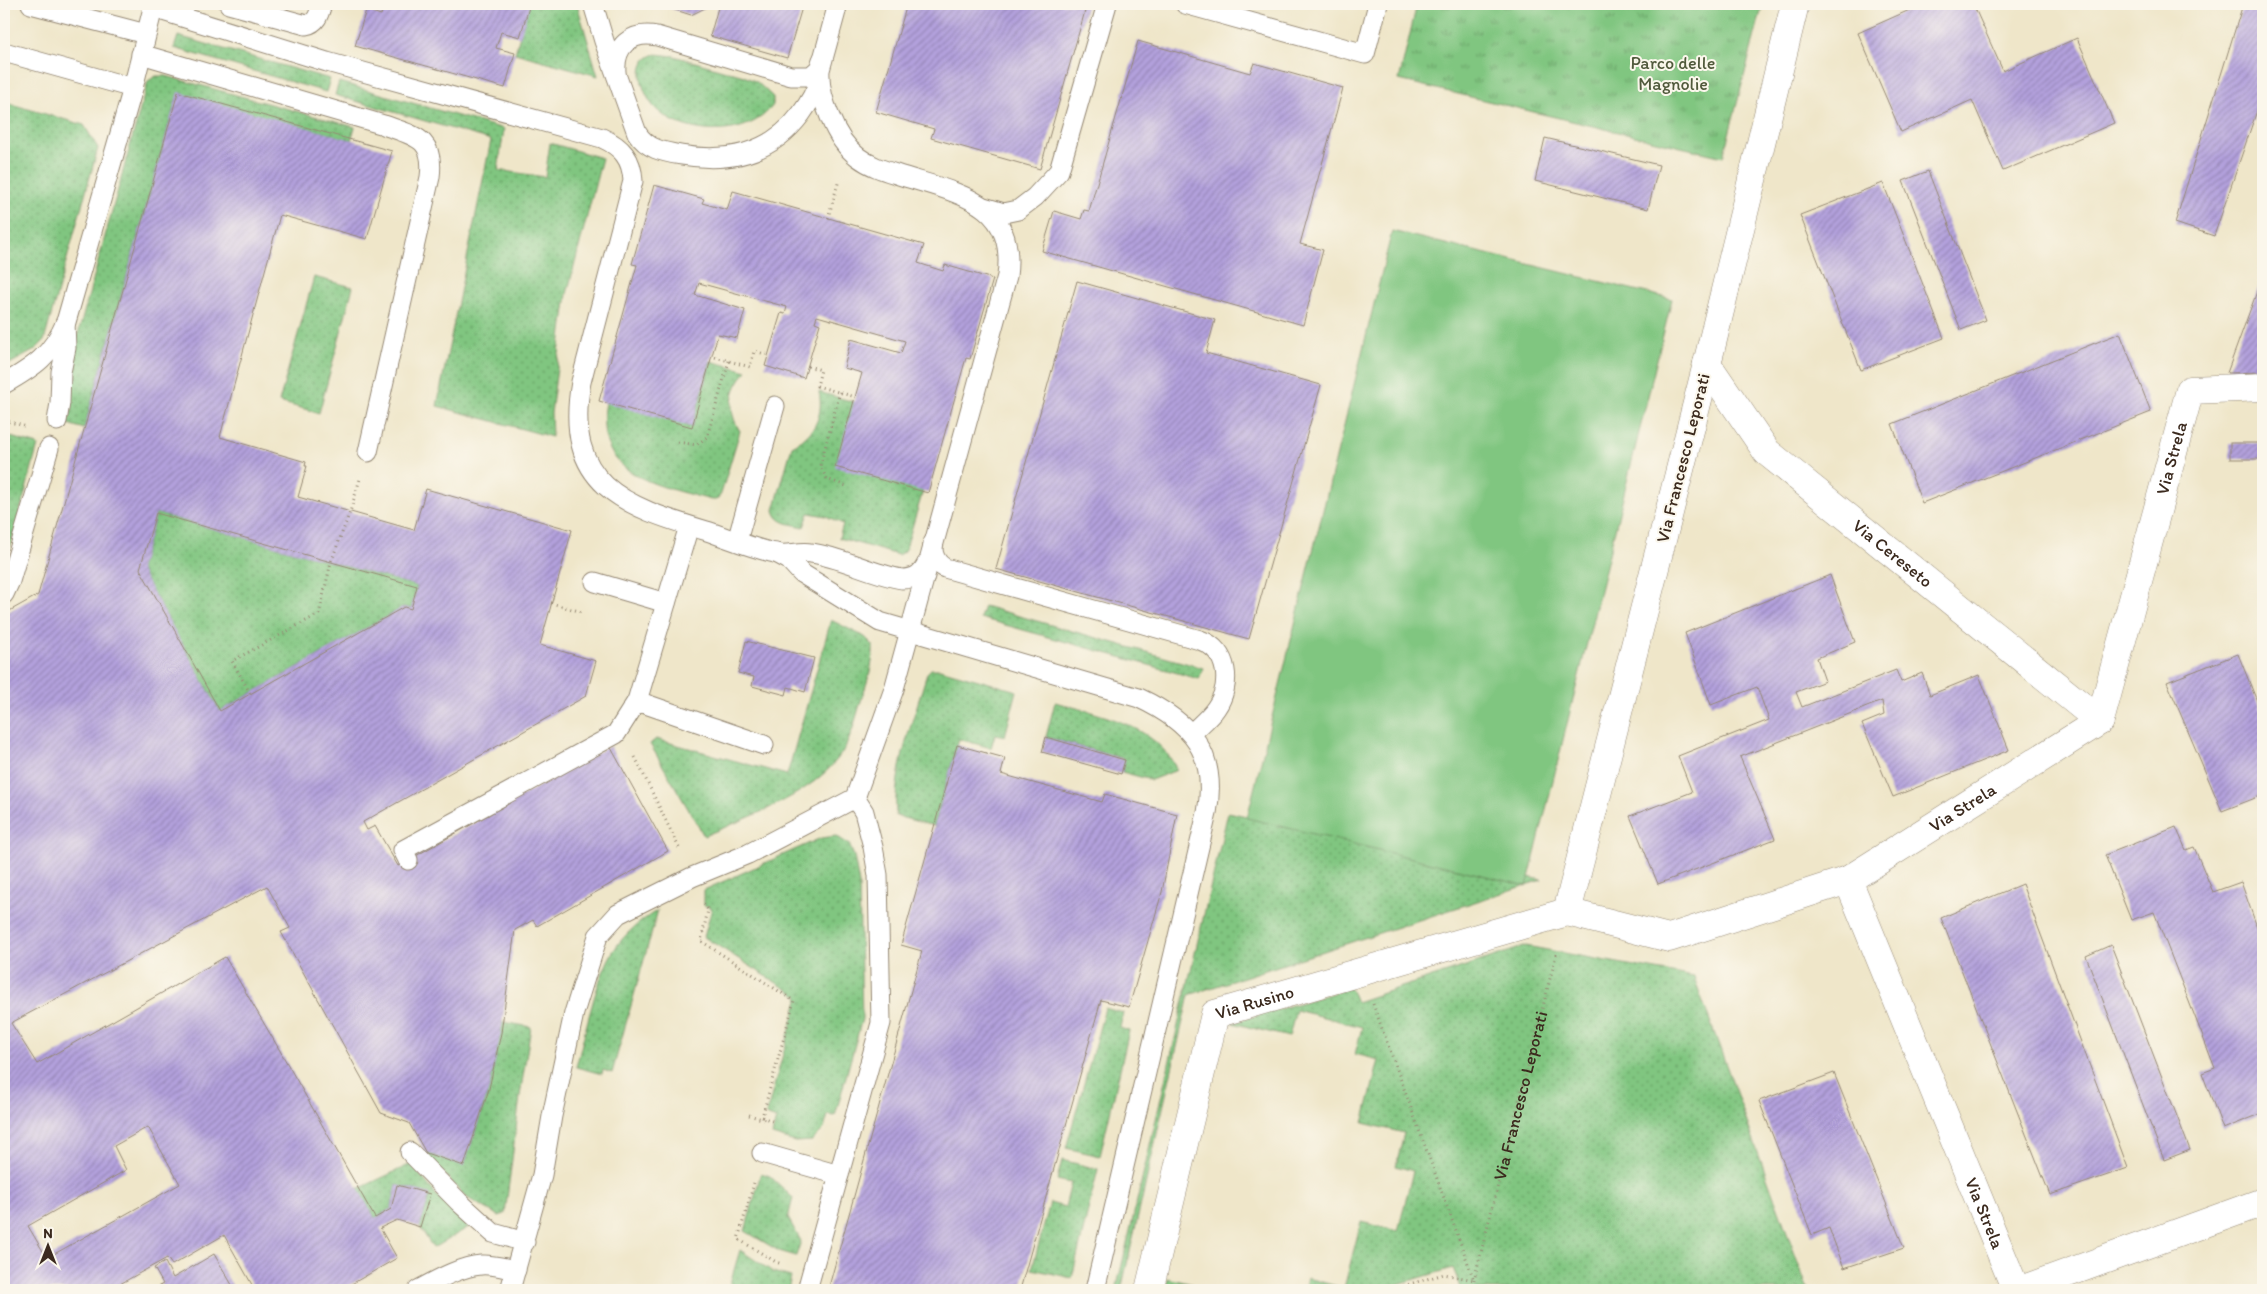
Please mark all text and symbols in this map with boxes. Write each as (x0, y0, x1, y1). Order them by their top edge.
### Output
park label: Parco delle Magnolie (1631, 52, 1715, 95)
street label: Via Francesco Leporati (1651, 371, 1715, 545)
street label: Via Strela (2151, 418, 2192, 497)
street label: Via Cereseto (1848, 515, 1937, 592)
street label: Via Strela (1925, 778, 2001, 837)
street label: Via Rusino (1213, 981, 1296, 1024)
street label: Via Francesco Leporati (1489, 1009, 1552, 1183)
street label: Via Strela (1960, 1174, 2009, 1253)
north arrow (22, 1222, 72, 1272)
text: N (43, 1225, 53, 1242)

